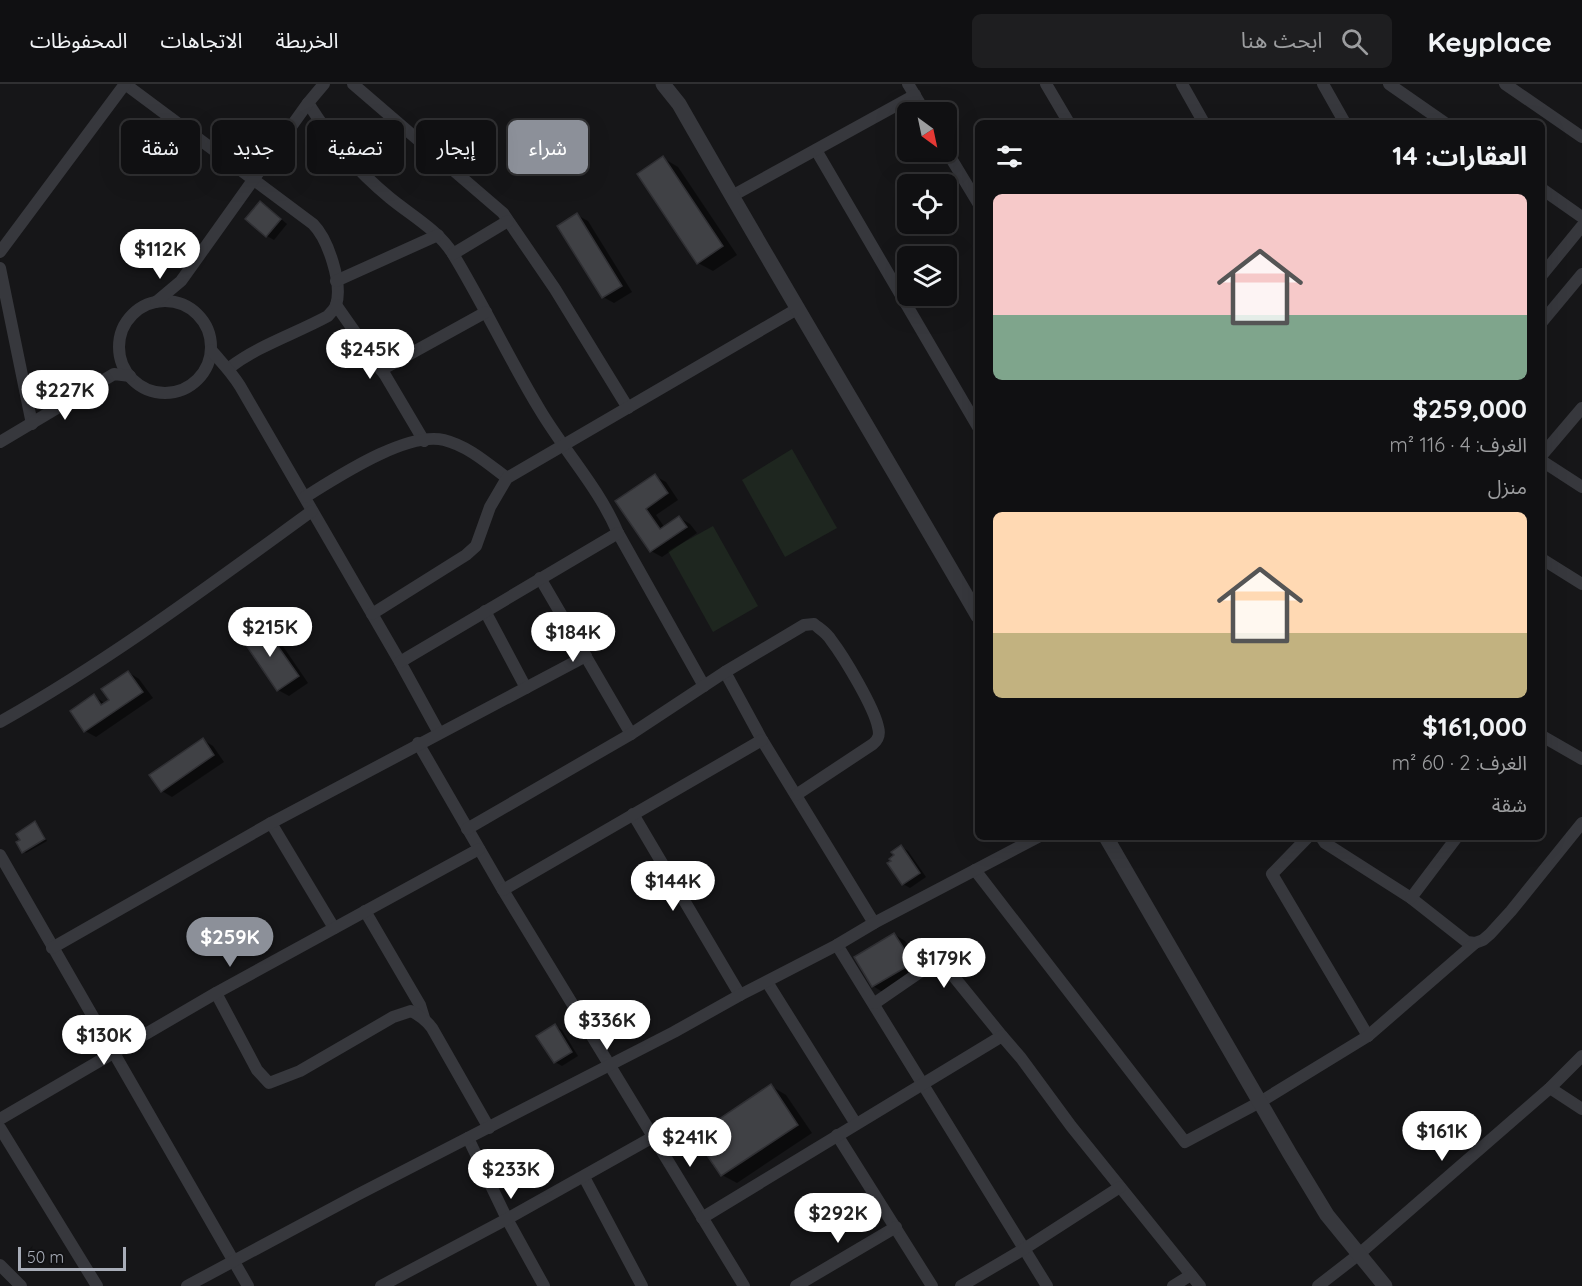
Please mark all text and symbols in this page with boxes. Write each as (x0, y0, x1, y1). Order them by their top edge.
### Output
search box (972, 14, 1392, 68)
text: Keyplace (1428, 24, 1552, 59)
icon: search (1338, 25, 1371, 58)
text: ابحث هنا (1241, 26, 1323, 54)
text: المحفوظات (30, 27, 127, 53)
text: الاتجاهات (160, 27, 242, 53)
text: الخريطة (275, 27, 338, 53)
north arrow (897, 102, 957, 162)
map controls (897, 102, 957, 306)
chip: شقة (121, 120, 200, 174)
chip: جديد (212, 120, 295, 174)
chip: تصفية (307, 120, 404, 174)
chip: إيجار (416, 120, 496, 174)
chip: شراء (508, 120, 588, 174)
text: العقارات: 14 (1392, 139, 1527, 172)
icon: filters (993, 140, 1026, 173)
button: locate (897, 174, 957, 234)
pin: $112K (118, 229, 202, 280)
icon: home (1206, 233, 1314, 341)
text: $112K (134, 236, 186, 261)
button: layers (897, 246, 957, 306)
pin: $245K (328, 329, 412, 380)
text: $245K (340, 336, 400, 361)
pin: $227K (23, 370, 107, 421)
text: $227K (36, 377, 94, 402)
text: $259,000 (1412, 392, 1527, 425)
text: الغرف: 4 · 116 m² (1389, 432, 1527, 457)
text: منزل (1488, 474, 1527, 499)
icon: home (1206, 551, 1314, 659)
pin: $215K (228, 607, 312, 658)
pin: $184K (531, 612, 615, 663)
text: $215K (242, 614, 298, 639)
text: $184K (545, 619, 601, 644)
text: $161,000 (1422, 710, 1527, 743)
text: الغرف: 2 · 60 m² (1392, 750, 1527, 775)
text: شقة (1492, 792, 1527, 817)
pin: $144K (631, 861, 715, 912)
text: $144K (645, 868, 701, 893)
pin: $259K (188, 917, 272, 968)
text: $259K (200, 924, 260, 949)
pin: $179K (902, 938, 986, 989)
text: $179K (916, 945, 972, 970)
pin: $336K (565, 1000, 649, 1051)
text: $336K (578, 1007, 636, 1032)
pin: $130K (62, 1015, 146, 1066)
text: $130K (76, 1022, 132, 1047)
pin: $161K (1400, 1111, 1484, 1162)
pin: $241K (648, 1117, 732, 1168)
text: $161K (1416, 1118, 1468, 1143)
text: $241K (662, 1124, 718, 1149)
pin: $233K (469, 1149, 553, 1200)
text: $233K (482, 1156, 540, 1181)
pin: $292K (796, 1193, 880, 1244)
text: $292K (808, 1200, 868, 1225)
scale bar (18, 1244, 126, 1272)
text: 50 m (27, 1247, 64, 1267)

